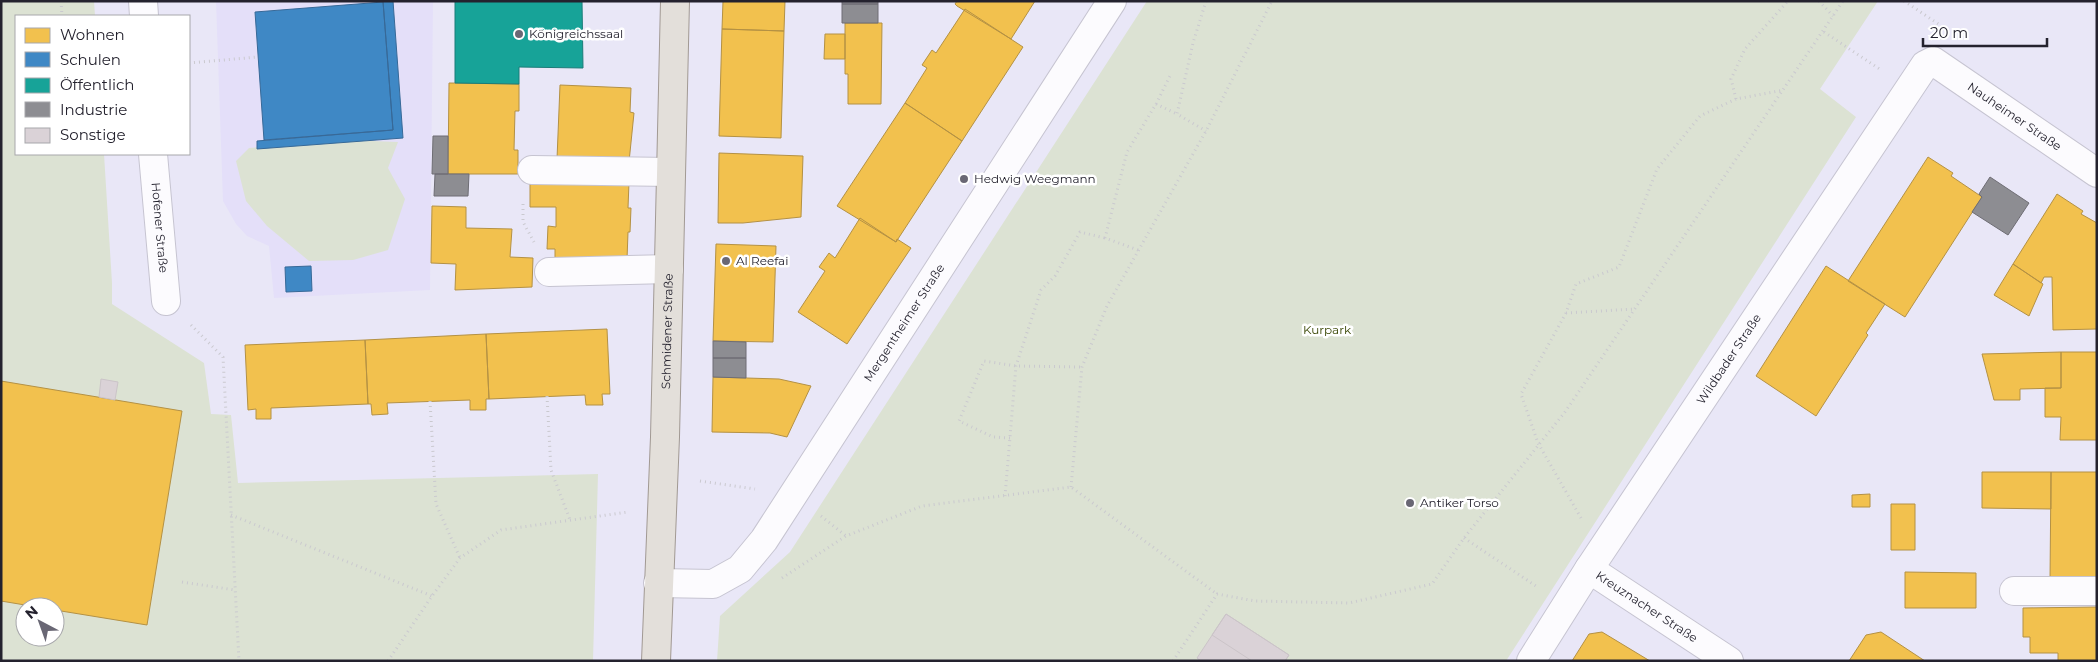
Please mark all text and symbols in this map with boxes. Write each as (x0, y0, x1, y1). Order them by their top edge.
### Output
legend (15, 15, 190, 155)
scale bar (1923, 15, 2047, 47)
text: 20 m (1930, 23, 1968, 42)
text: Wohnen (60, 25, 125, 44)
place label: Königreichssaal (529, 26, 623, 41)
marker: Königreichssaal (513, 28, 525, 40)
text: Schulen (60, 50, 121, 69)
text: Öffentlich (60, 75, 134, 94)
street label: Nauheimer Straße (1965, 79, 2065, 154)
text: Industrie (60, 100, 127, 119)
text: Sonstige (60, 125, 126, 144)
place label: Hedwig Weegmann (974, 171, 1096, 186)
marker: Hedwig Weegmann (958, 173, 970, 185)
street label: Hofener Straße (149, 182, 171, 274)
place label: Al Reefai (736, 253, 788, 268)
marker: Al Reefai (720, 255, 732, 267)
street label: Mergentheimer Straße (860, 261, 947, 384)
street label: Schmidener Straße (658, 273, 676, 389)
street label: Wildbader Straße (1693, 311, 1764, 407)
park label: Kurpark (1303, 322, 1352, 337)
place label: Antiker Torso (1420, 495, 1499, 510)
marker: Antiker Torso (1404, 497, 1416, 509)
street label: Kreuznacher Straße (1593, 568, 1701, 645)
north arrow (15, 597, 65, 647)
text: N (21, 602, 42, 623)

